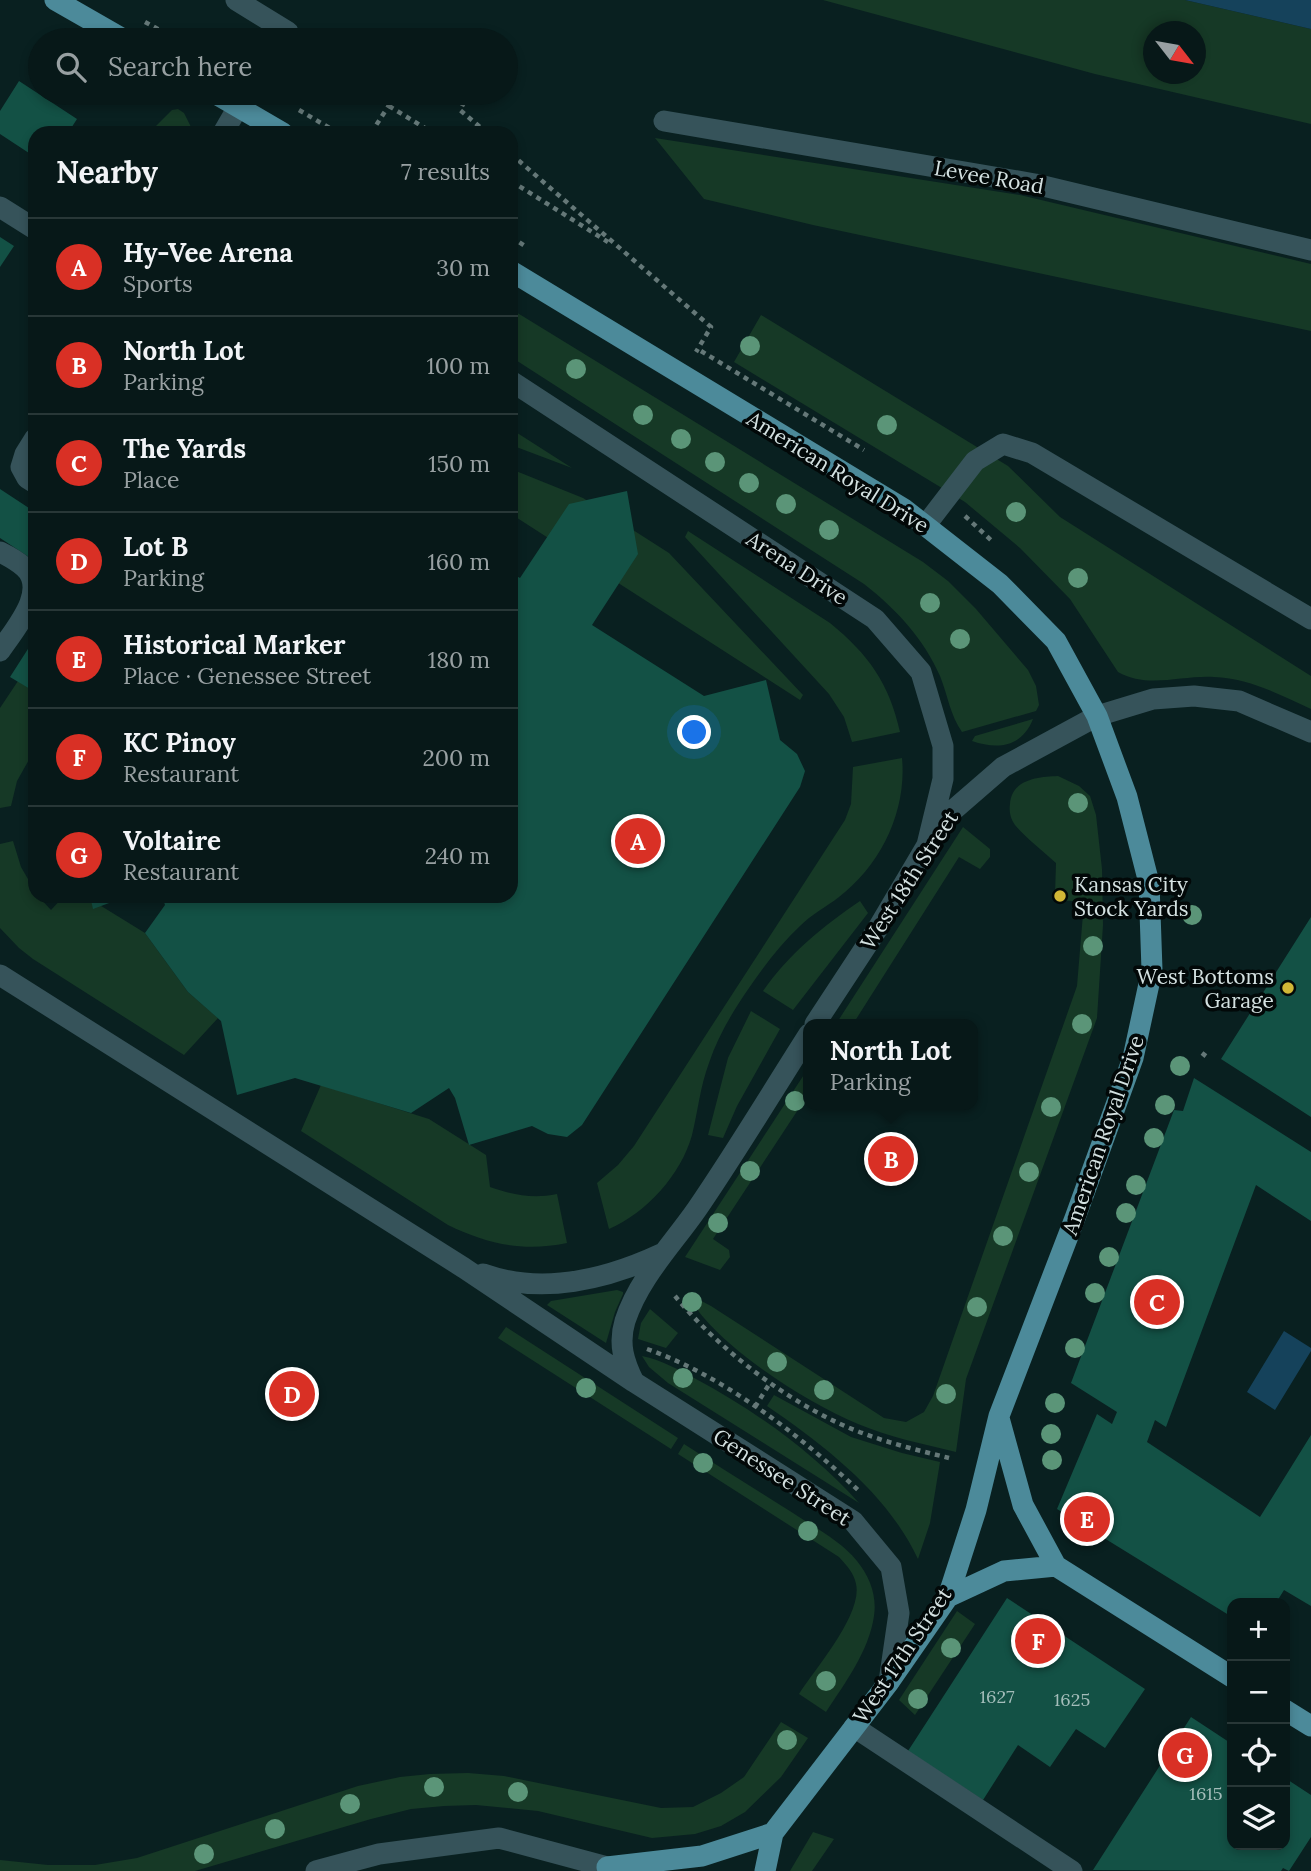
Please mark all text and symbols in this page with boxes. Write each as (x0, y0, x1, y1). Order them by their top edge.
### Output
north arrow (1143, 21, 1206, 84)
search box (28, 28, 518, 105)
icon: search (52, 48, 90, 86)
text: Search here (108, 50, 252, 83)
text: Nearby (56, 153, 158, 191)
street label: Levee Road (932, 154, 1046, 200)
text: 7 results (401, 157, 490, 186)
text: Hy-Vee Arena (123, 236, 293, 269)
text: A (71, 253, 87, 282)
text: 30 m (436, 253, 490, 282)
text: Sports (123, 269, 193, 298)
text: North Lot (123, 334, 245, 367)
text: B (71, 351, 87, 380)
text: 100 m (426, 351, 490, 380)
text: Parking (123, 367, 204, 396)
street label: American Royal Drive (741, 405, 934, 539)
text: The Yards (123, 432, 246, 465)
text: C (71, 449, 87, 478)
text: 150 m (428, 449, 490, 478)
text: Place (123, 465, 180, 494)
street label: Arena Drive (741, 525, 853, 611)
text: Lot B (123, 530, 188, 563)
text: D (70, 547, 88, 576)
text: 160 m (427, 547, 490, 576)
text: Parking (123, 563, 204, 592)
text: Historical Marker (123, 628, 345, 661)
text: E (72, 645, 86, 674)
text: 180 m (428, 645, 490, 674)
text: Place · Genessee Street (123, 661, 371, 690)
your location (677, 715, 711, 749)
text: KC Pinoy (123, 726, 236, 759)
text: F (72, 743, 86, 772)
text: 200 m (422, 743, 490, 772)
text: Restaurant (123, 759, 239, 788)
street label: West 18th Street (854, 805, 964, 954)
pin: A (615, 815, 661, 867)
text: Voltaire (123, 824, 221, 857)
text: G (70, 841, 88, 870)
text: 240 m (425, 841, 490, 870)
text: Restaurant (123, 857, 239, 886)
place label: Kansas City Stock Yards (1074, 871, 1189, 922)
marker: Kansas City Stock Yards (1052, 888, 1068, 904)
place label: West Bottoms Garage (1137, 963, 1274, 1014)
marker: West Bottoms Garage (1280, 980, 1296, 996)
popup (803, 1019, 978, 1110)
street label: American Royal Drive (1056, 1032, 1150, 1239)
text: North Lot (830, 1034, 951, 1067)
text: Parking (830, 1067, 911, 1096)
pin: B (868, 1133, 914, 1185)
pin: C (1134, 1276, 1180, 1328)
pin: D (269, 1368, 315, 1420)
street label: Genessee Street (708, 1422, 857, 1532)
pin: E (1064, 1493, 1110, 1545)
street label: West 17th Street (847, 1581, 958, 1728)
map controls (1227, 1598, 1290, 1850)
button: + (1227, 1598, 1290, 1661)
pin: F (1015, 1615, 1061, 1667)
button: − (1227, 1661, 1290, 1724)
house number: 1627 (980, 1685, 1014, 1708)
house number: 1625 (1054, 1688, 1090, 1711)
button: locate (1227, 1724, 1290, 1787)
pin: G (1162, 1729, 1208, 1781)
house number: 1615 (1189, 1782, 1223, 1805)
button: layers (1227, 1787, 1290, 1850)

